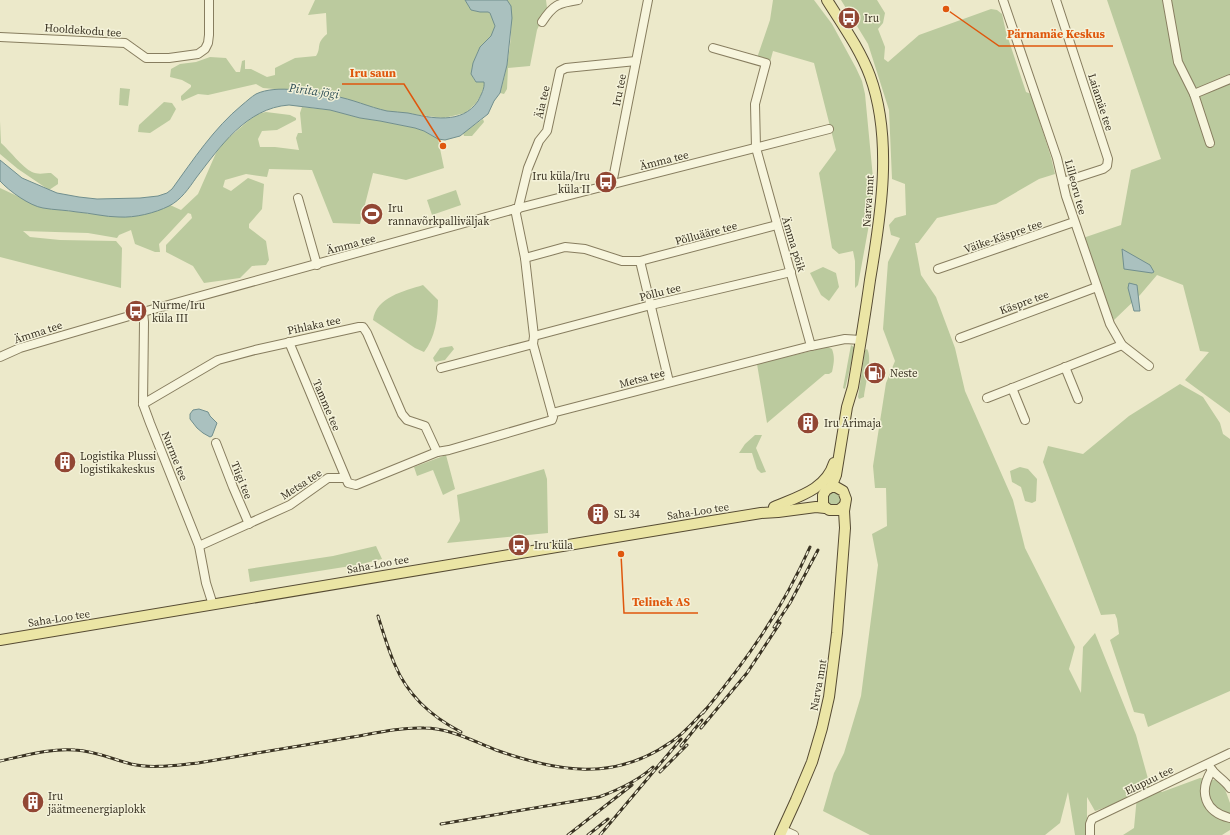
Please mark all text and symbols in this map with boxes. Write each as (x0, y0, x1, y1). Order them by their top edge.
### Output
bus stop icon: Iru (836, 5, 862, 31)
place label: Iru (864, 11, 880, 26)
street label: Hooldekodu tee (44, 20, 122, 41)
callout: Pärnamäe Keskus (999, 22, 1113, 46)
text: Pärnamäe Keskus (1007, 26, 1106, 42)
callout: Iru saun (342, 60, 404, 84)
text: Iru saun (350, 65, 397, 81)
street label: Iru tee (609, 72, 630, 107)
street label: Laiamäe tee (1084, 72, 1117, 133)
water label: Pirita jõgi (287, 79, 340, 102)
street label: Äia tee (531, 84, 554, 120)
street label: Ämma tee (638, 147, 691, 174)
street label: Lilleoru tee (1061, 158, 1090, 217)
place label: Iru küla/Iru küla II (532, 169, 591, 197)
bus stop icon: Iru küla/Iru küla II (593, 169, 619, 195)
street label: Narva mnt (859, 174, 878, 227)
sports icon: Iru rannavõrkpalliväljak (359, 201, 385, 227)
place label: Iru rannavõrkpalliväljak (388, 201, 490, 229)
street label: Ämma põik (778, 215, 809, 275)
street label: Väike-Käspre tee (962, 216, 1045, 257)
street label: Põlluääre tee (673, 218, 739, 249)
street label: Ämma tee (325, 231, 378, 258)
street label: Põllu tee (638, 280, 683, 305)
street label: Käspre tee (997, 286, 1051, 318)
bus stop icon: Nurme/Iru küla III (123, 298, 149, 324)
place label: Nurme/Iru küla III (152, 298, 206, 326)
street label: Pihlaka tee (286, 312, 343, 338)
street label: Ämma tee (12, 317, 65, 347)
fuel station icon: Neste (862, 360, 888, 386)
street label: Metsa tee (618, 365, 667, 392)
place label: Neste (890, 366, 918, 381)
street label: Tamme tee (309, 377, 344, 434)
building icon: Iru Ärimaja (795, 410, 821, 436)
place label: Iru Ärimaja (824, 416, 882, 431)
street label: Nurme tee (158, 429, 191, 483)
building icon: Logistika Plussi logistikakeskus (52, 449, 78, 475)
place label: Logistika Plussi logistikakeskus (80, 449, 156, 477)
street label: Tiigi tee (227, 459, 256, 502)
street label: Metsa tee (278, 465, 325, 503)
street label: Saha-Loo tee (666, 499, 731, 524)
building icon: SL 34 (585, 501, 611, 527)
place label: SL 34 (614, 507, 640, 522)
bus stop icon: Iru küla (506, 532, 532, 558)
place label: Iru küla (534, 538, 573, 553)
street label: Saha-Loo tee (346, 552, 411, 577)
callout: Telinek AS (624, 589, 698, 613)
text: Telinek AS (632, 594, 691, 610)
street label: Saha-Loo tee (27, 606, 92, 631)
street label: Narva mnt (807, 658, 830, 712)
street label: Elupuu tee (1122, 762, 1176, 799)
building icon: Iru jäätmeenergiaplokk (20, 789, 46, 815)
place label: Iru jäätmeenergiaplokk (47, 789, 147, 817)

